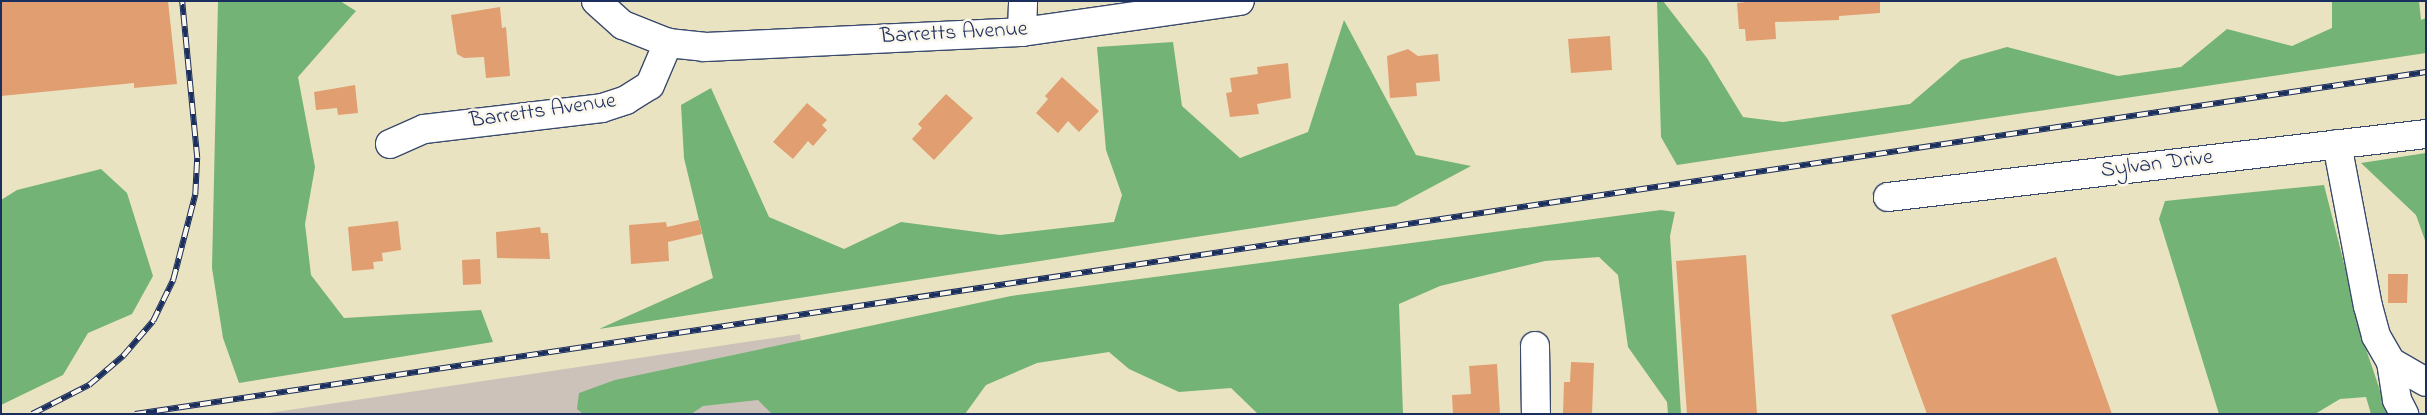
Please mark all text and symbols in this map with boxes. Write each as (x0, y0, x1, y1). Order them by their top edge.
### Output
street label: Barretts Avenue (880, 17, 1028, 51)
street label: Barretts Avenue (468, 89, 618, 135)
street label: Sylvan Drive (2099, 145, 2215, 185)

